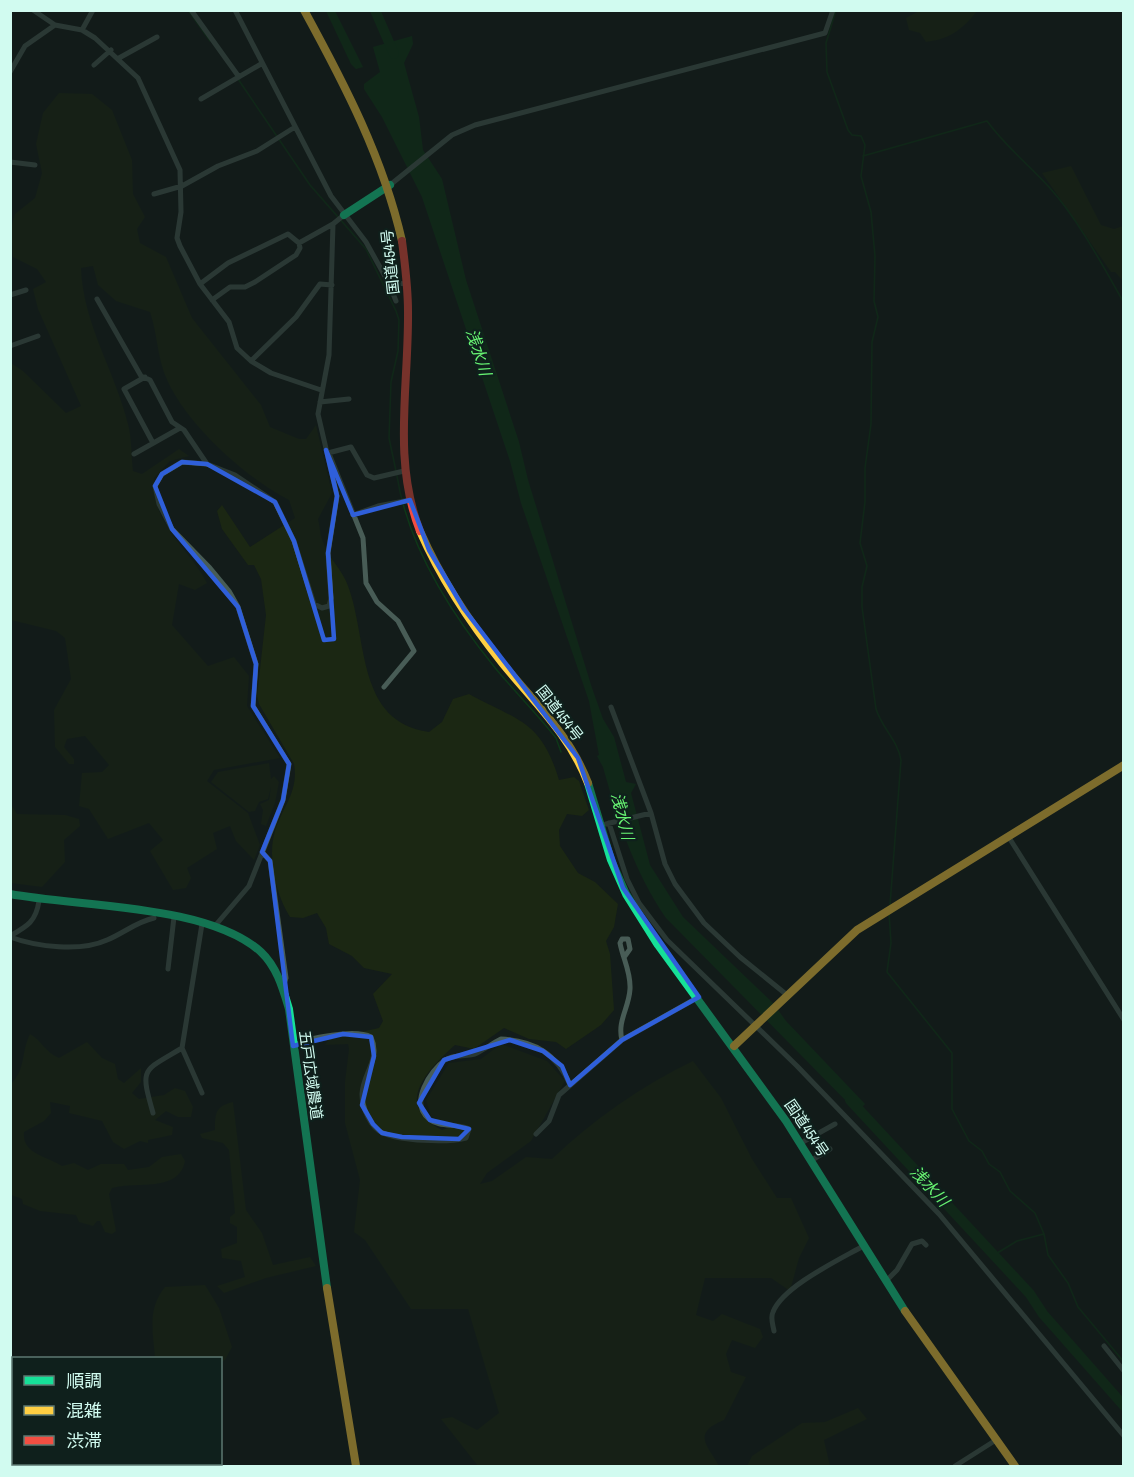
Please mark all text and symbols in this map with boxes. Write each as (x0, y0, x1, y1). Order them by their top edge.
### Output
street label: 国道454号 (376, 228, 404, 296)
water label: 浅水川 (461, 326, 497, 380)
street label: 国道454号 (532, 681, 588, 745)
water label: 浅水川 (607, 790, 640, 844)
street label: 五戸広域農道 (294, 1029, 328, 1121)
street label: 国道454号 (780, 1095, 834, 1161)
water label: 浅水川 (906, 1161, 956, 1213)
legend (12, 1357, 222, 1465)
text: 順調 (66, 1368, 102, 1393)
text: 混雑 (66, 1398, 102, 1423)
text: 渋滞 (66, 1428, 102, 1453)

